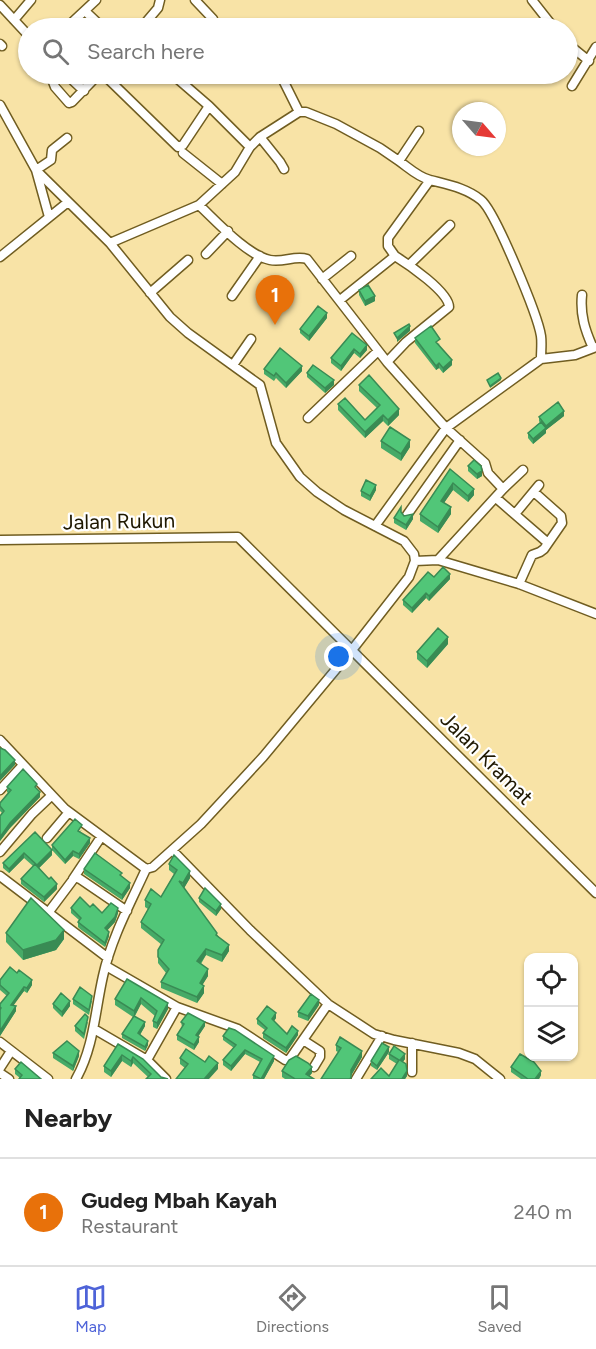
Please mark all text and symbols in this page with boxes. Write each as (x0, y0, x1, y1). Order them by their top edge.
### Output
search box (18, 18, 578, 84)
icon: search (39, 35, 72, 68)
text: Search here (87, 38, 205, 65)
north arrow (452, 102, 506, 156)
pin: 1 (256, 276, 294, 325)
street label: Jalan Rukun (63, 508, 175, 534)
your location (324, 642, 353, 671)
street label: Jalan Kramat (435, 706, 539, 810)
map controls (524, 953, 578, 1061)
button: locate (524, 953, 578, 1007)
button: layers (524, 1007, 578, 1061)
text: Nearby (24, 1102, 112, 1134)
text: Gudeg Mbah Kayah (81, 1187, 277, 1214)
text: 1 (39, 1200, 48, 1224)
text: 240 m (514, 1200, 572, 1224)
text: Restaurant (81, 1214, 178, 1238)
tab: Map (74, 1281, 107, 1336)
tab: Directions (256, 1281, 329, 1336)
tab: Saved (478, 1281, 522, 1336)

